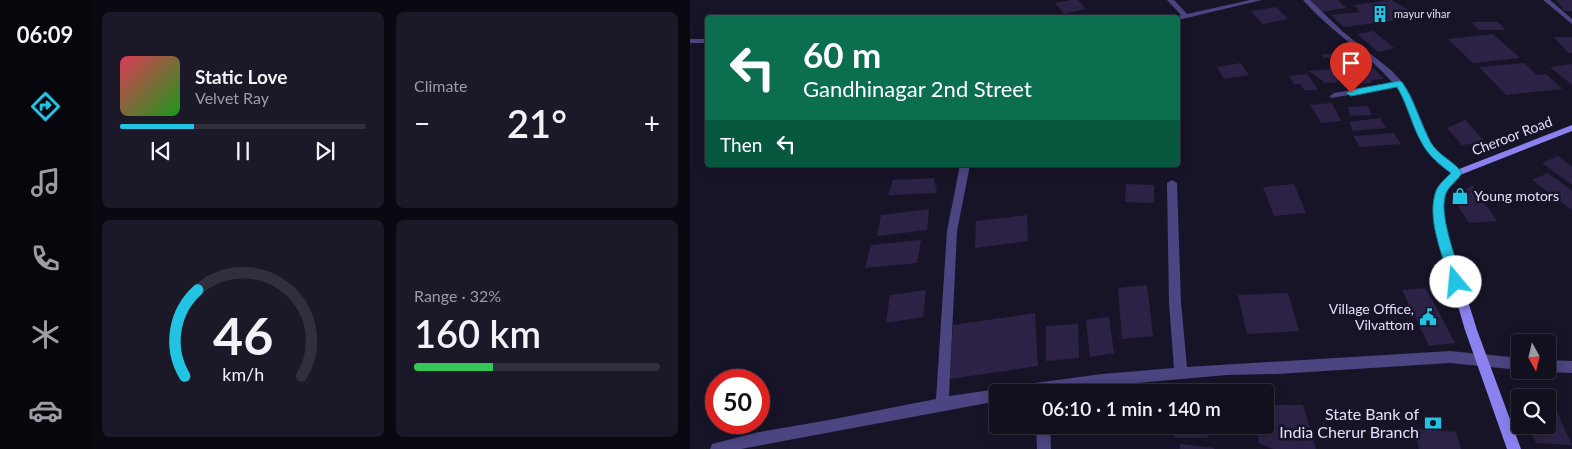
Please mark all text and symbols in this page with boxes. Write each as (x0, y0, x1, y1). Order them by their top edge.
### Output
building icon: mayur vihar (1370, 4, 1390, 24)
place label: mayur vihar (1394, 7, 1450, 20)
text: 06:09 (17, 21, 73, 48)
text: 60 m (803, 33, 881, 75)
icon: left (720, 35, 785, 100)
pin (1330, 42, 1372, 93)
icon: arrive (1337, 49, 1365, 77)
text: Static Love (195, 65, 287, 88)
text: Gandhinagar 2nd Street (803, 75, 1032, 102)
text: Climate (414, 76, 467, 95)
text: Velvet Ray (195, 88, 269, 107)
icon: directions (28, 89, 63, 124)
text: 21° (507, 100, 567, 146)
text: − (414, 106, 430, 140)
text: + (644, 106, 660, 140)
street label: Cheroor Road (1469, 112, 1554, 159)
icon: left (772, 130, 800, 158)
text: Then (720, 133, 762, 156)
icon: previous (147, 137, 175, 165)
icon: pause (229, 137, 257, 165)
icon: next (311, 137, 339, 165)
icon: music (28, 165, 63, 200)
shop icon: Young motors (1450, 186, 1470, 206)
place label: Young motors (1474, 187, 1559, 204)
icon: phone (28, 241, 63, 276)
position arrow (1429, 255, 1481, 307)
text: Range · 32% (414, 286, 501, 305)
place label: Village Office, Vilvattom (1329, 300, 1414, 333)
text: 46 (213, 304, 273, 366)
public building icon: Village Office, Vilvattom (1418, 307, 1438, 327)
text: 160 km (414, 310, 541, 356)
icon: climate (28, 317, 63, 352)
north arrow (1511, 334, 1556, 379)
map controls (1511, 334, 1556, 434)
text: km/h (222, 363, 264, 385)
speed limit sign: 50 (705, 369, 770, 434)
button: search (1511, 389, 1556, 434)
icon: car (28, 393, 63, 428)
text: 06:10 · 1 min · 140 m (1042, 397, 1221, 420)
place label: State Bank of India Cherur Branch (1279, 404, 1419, 441)
bank icon: State Bank of India Cherur Branch (1423, 413, 1443, 433)

